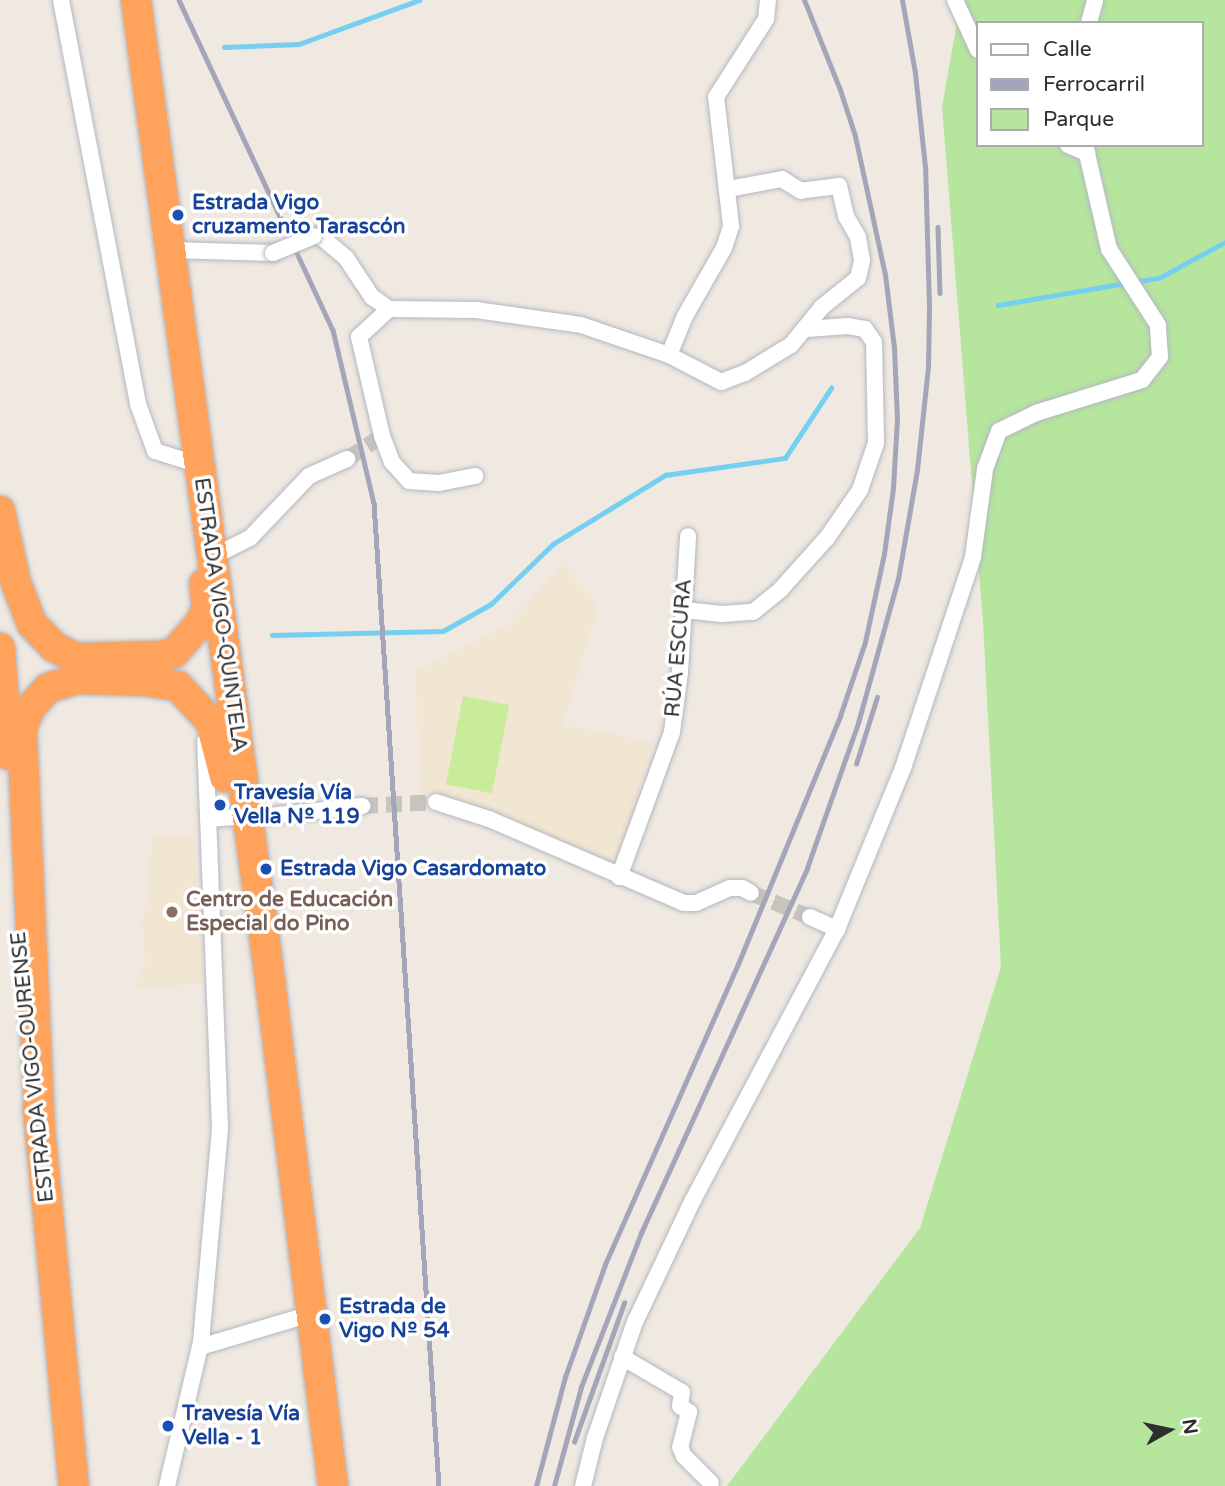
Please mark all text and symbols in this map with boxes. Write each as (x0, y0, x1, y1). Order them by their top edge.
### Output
legend (976, 21, 1204, 147)
text: Calle (1043, 37, 1092, 62)
text: Ferrocarril (1043, 72, 1145, 97)
text: Parque (1043, 107, 1114, 132)
place label: Estrada Vigo cruzamento Tarascón (192, 190, 406, 240)
marker: Estrada Vigo cruzamento Tarascón (170, 207, 186, 223)
street label: ESTRADA VIGO-QUINTELA (188, 476, 252, 754)
street label: RÚA ESCURA (660, 578, 698, 718)
place label: Travesía Vía Vella Nº 119 (234, 780, 360, 830)
marker: Travesía Vía Vella Nº 119 (212, 797, 228, 813)
place label: Estrada Vigo Casardomato (280, 856, 546, 882)
marker: Estrada Vigo Casardomato (258, 861, 274, 877)
place label: Centro de Educación Especial do Pino (186, 887, 393, 937)
marker: Centro de Educación Especial do Pino (164, 904, 180, 920)
street label: ESTRADA VIGO-OURENSE (6, 930, 60, 1204)
place label: Estrada de Vigo Nº 54 (339, 1294, 450, 1344)
marker: Estrada de Vigo Nº 54 (317, 1311, 333, 1327)
north arrow (1134, 1395, 1204, 1465)
place label: Travesía Vía Vella - 1 (182, 1401, 300, 1451)
text: N (1178, 1417, 1202, 1436)
marker: Travesía Vía Vella - 1 (160, 1418, 176, 1434)

